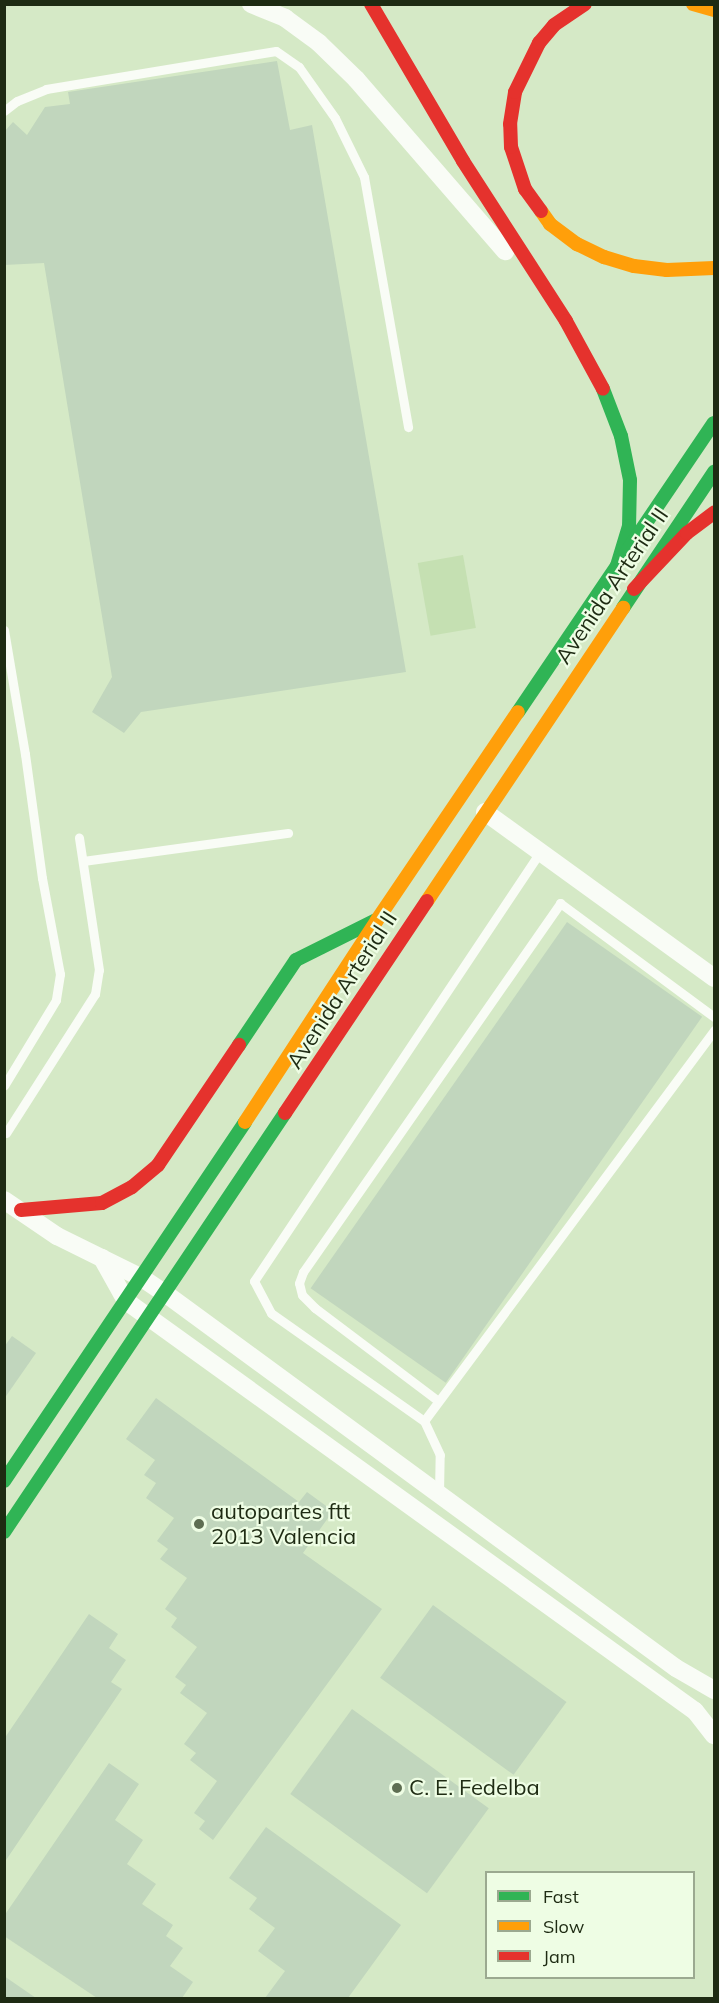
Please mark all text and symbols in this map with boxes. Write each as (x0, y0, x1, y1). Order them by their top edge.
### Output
street label: Avenida Arterial II (550, 503, 674, 669)
street label: Avenida Arterial II (281, 906, 403, 1074)
place label: autopartes ftt 2013 Valencia (211, 1498, 356, 1550)
marker: autopartes ftt 2013 Valencia (192, 1517, 206, 1531)
place label: C. E. Fedelba (409, 1775, 540, 1801)
marker: C. E. Fedelba (390, 1781, 404, 1795)
legend (485, 1871, 695, 1979)
text: Fast (543, 1885, 579, 1908)
text: Slow (543, 1915, 584, 1938)
text: Jam (543, 1945, 576, 1968)

